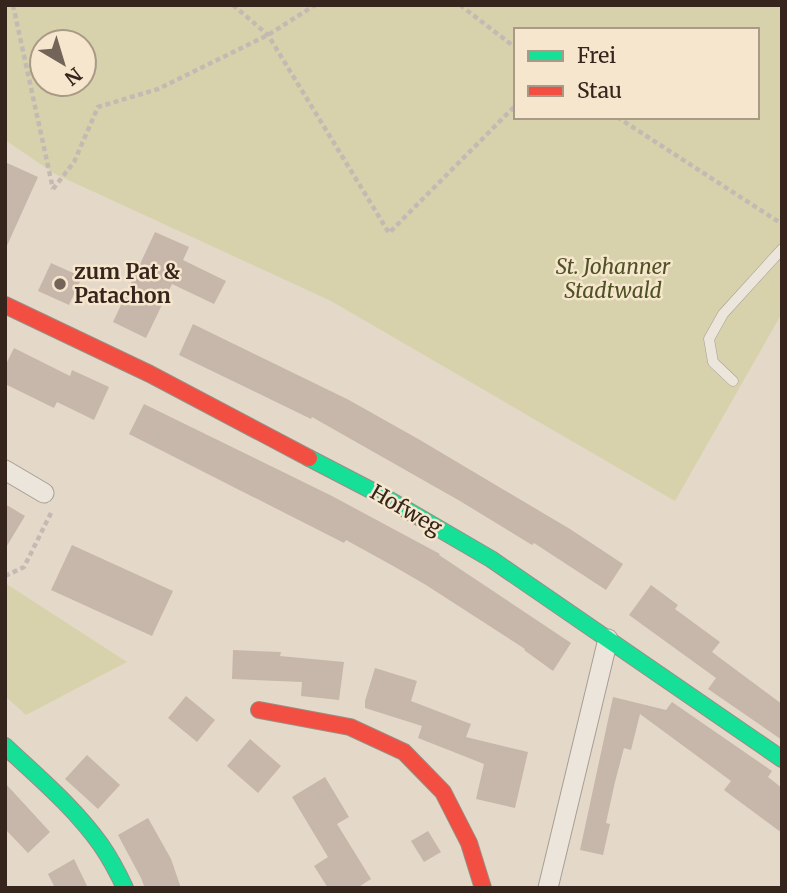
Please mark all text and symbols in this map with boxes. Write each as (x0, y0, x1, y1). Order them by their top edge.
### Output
north arrow (28, 28, 98, 98)
legend (514, 28, 759, 119)
text: Frei (577, 42, 616, 69)
text: N (60, 62, 87, 90)
text: Stau (577, 77, 622, 104)
park label: St. Johanner Stadtwald (556, 253, 671, 304)
place label: zum Pat & Patachon (74, 258, 180, 309)
marker: zum Pat & Patachon (52, 276, 68, 292)
street label: Hofweg (366, 478, 447, 541)

